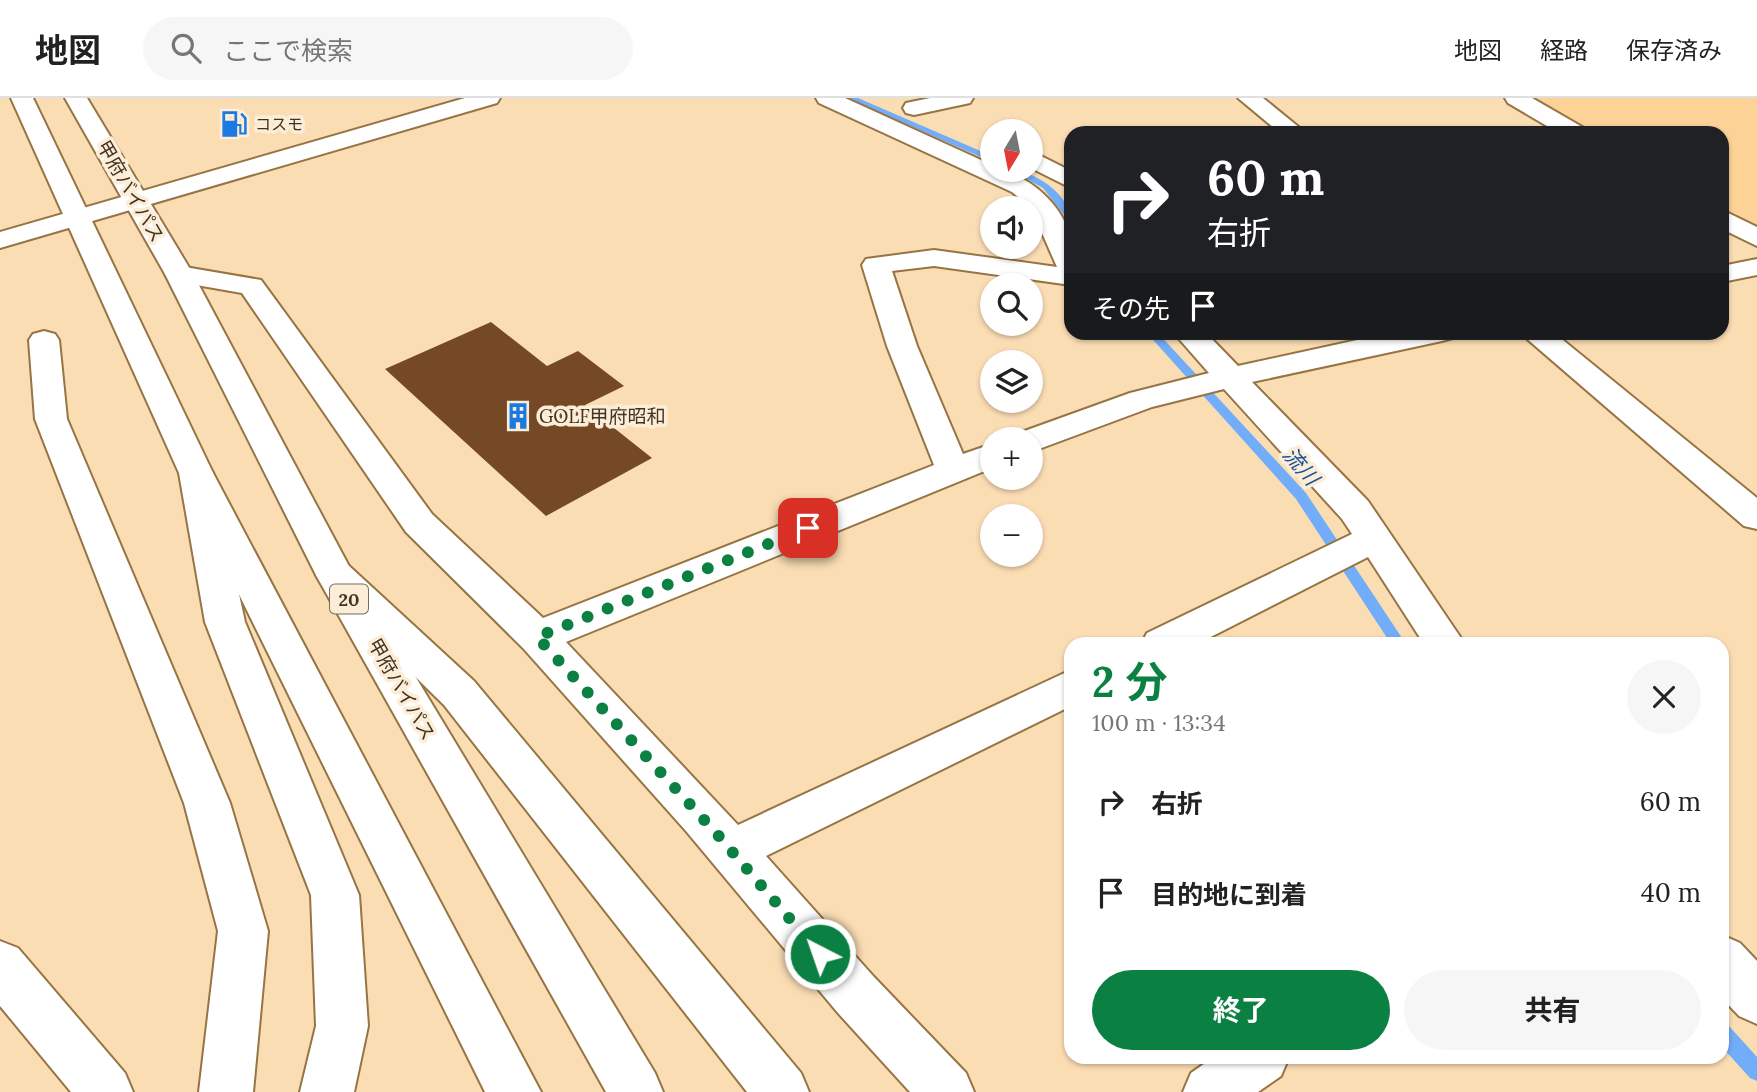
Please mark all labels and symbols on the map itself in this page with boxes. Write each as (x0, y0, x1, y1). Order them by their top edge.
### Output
fuel station icon: コスモ (219, 109, 249, 139)
place label: コスモ (255, 114, 303, 134)
north arrow (980, 119, 1043, 182)
street label: 甲府バイパス (92, 136, 170, 246)
building icon: GOLF甲府昭和 (503, 401, 533, 431)
place label: GOLF甲府昭和 (539, 404, 666, 428)
water label: 流川 (1277, 441, 1326, 492)
pin (778, 498, 838, 558)
road number: 20 (330, 584, 368, 614)
street label: 甲府バイパス (363, 634, 441, 744)
position arrow (783, 917, 857, 991)

